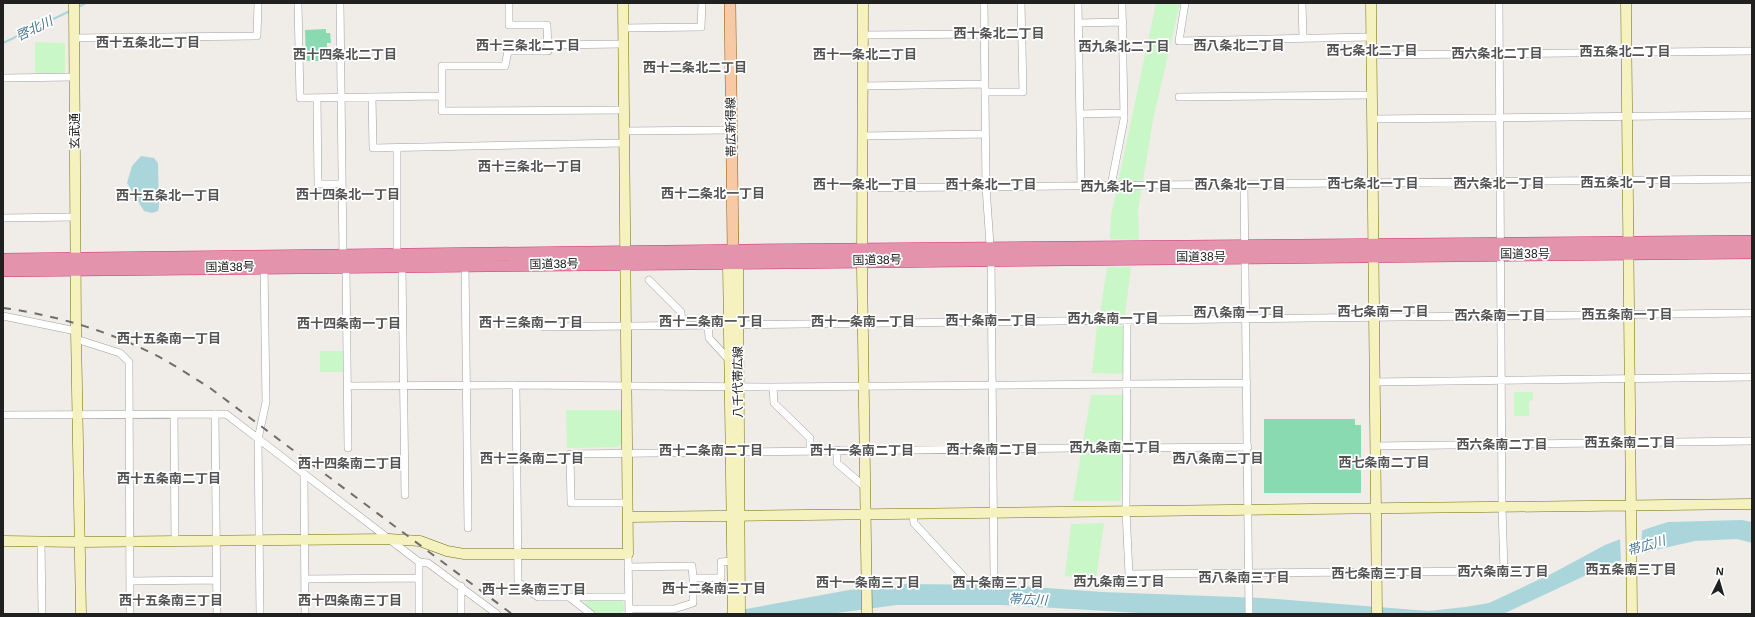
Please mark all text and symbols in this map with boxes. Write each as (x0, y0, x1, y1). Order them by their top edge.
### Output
water label: 啓北川 (13, 12, 57, 44)
district label: 西十条北二丁目 (953, 26, 1045, 41)
district label: 西十五条北二丁目 (96, 35, 200, 50)
district label: 西十三条北二丁目 (476, 38, 580, 53)
district label: 西八条北二丁目 (1193, 38, 1285, 53)
district label: 西九条北二丁目 (1078, 39, 1170, 54)
district label: 西七条北二丁目 (1326, 43, 1418, 58)
district label: 西五条北二丁目 (1579, 44, 1671, 59)
district label: 西六条北二丁目 (1451, 46, 1543, 61)
district label: 西十四条北二丁目 (293, 47, 397, 62)
district label: 西十一条北二丁目 (813, 47, 917, 62)
district label: 西十二条北二丁目 (643, 60, 747, 75)
street label: 帯広新得線 (723, 97, 739, 157)
street label: 玄武通 (68, 113, 82, 149)
district label: 西十三条北一丁目 (478, 159, 582, 174)
district label: 西五条北一丁目 (1580, 175, 1672, 190)
district label: 西七条北一丁目 (1327, 176, 1419, 191)
district label: 西六条北一丁目 (1453, 176, 1545, 191)
district label: 西十一条北一丁目 (813, 177, 917, 192)
district label: 西十条北一丁目 (945, 177, 1037, 192)
district label: 西八条北一丁目 (1194, 177, 1286, 192)
district label: 西九条北一丁目 (1080, 179, 1172, 194)
district label: 西十二条北一丁目 (661, 186, 765, 201)
district label: 西十四条北一丁目 (296, 187, 400, 202)
district label: 西十五条北一丁目 (116, 188, 220, 203)
street label: 国道38号 (1500, 247, 1550, 261)
street label: 国道38号 (1176, 250, 1226, 264)
street label: 国道38号 (852, 253, 902, 267)
street label: 国道38号 (529, 257, 579, 271)
street label: 国道38号 (205, 260, 255, 274)
district label: 西七条南一丁目 (1337, 304, 1429, 319)
district label: 西八条南一丁目 (1193, 305, 1285, 320)
district label: 西五条南一丁目 (1581, 307, 1673, 322)
district label: 西六条南一丁目 (1454, 308, 1546, 323)
district label: 西九条南一丁目 (1067, 311, 1159, 326)
district label: 西十条南一丁目 (945, 313, 1037, 328)
district label: 西十二条南一丁目 (659, 314, 763, 329)
district label: 西十一条南一丁目 (811, 314, 915, 329)
district label: 西十三条南一丁目 (479, 315, 583, 330)
district label: 西十四条南一丁目 (297, 316, 401, 331)
district label: 西十五条南一丁目 (117, 331, 221, 346)
street label: 八千代帯広線 (731, 346, 745, 418)
district label: 西五条南二丁目 (1584, 435, 1676, 450)
district label: 西六条南二丁目 (1456, 437, 1548, 452)
district label: 西九条南二丁目 (1069, 440, 1161, 455)
district label: 西十条南二丁目 (946, 442, 1038, 457)
district label: 西十二条南二丁目 (659, 443, 763, 458)
district label: 西十一条南二丁目 (810, 443, 914, 458)
district label: 西十三条南二丁目 (480, 451, 584, 466)
district label: 西八条南二丁目 (1172, 451, 1264, 466)
district label: 西七条南二丁目 (1338, 455, 1430, 470)
district label: 西十四条南二丁目 (298, 456, 402, 471)
district label: 西十五条南二丁目 (117, 471, 221, 486)
water label: 帯広川 (1625, 532, 1669, 558)
north arrow (1699, 561, 1739, 601)
district label: 西五条南三丁目 (1585, 562, 1677, 577)
district label: 西六条南三丁目 (1457, 564, 1549, 579)
text: N (1715, 565, 1724, 577)
district label: 西七条南三丁目 (1331, 566, 1423, 581)
district label: 西八条南三丁目 (1198, 570, 1290, 585)
district label: 西九条南三丁目 (1073, 574, 1165, 589)
district label: 西十一条南三丁目 (816, 575, 920, 590)
district label: 西十条南三丁目 (952, 575, 1044, 590)
district label: 西十二条南三丁目 (662, 581, 766, 596)
district label: 西十三条南三丁目 (482, 582, 586, 597)
water label: 帯広川 (1008, 591, 1050, 608)
district label: 西十五条南三丁目 (119, 593, 223, 608)
district label: 西十四条南三丁目 (298, 593, 402, 608)

